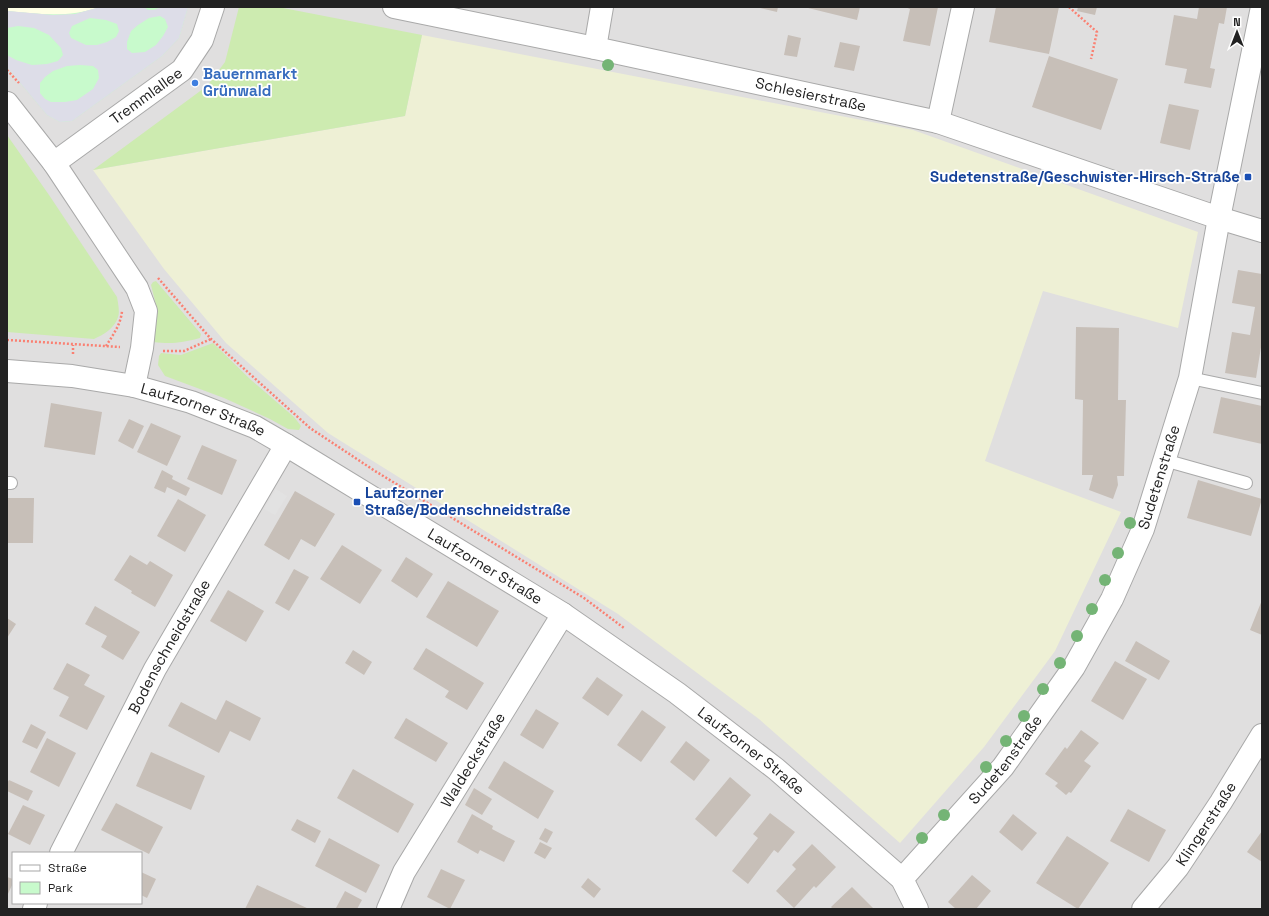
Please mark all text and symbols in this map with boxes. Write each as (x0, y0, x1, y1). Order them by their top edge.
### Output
north arrow (1217, 12, 1257, 52)
text: N (1233, 15, 1241, 29)
street label: Tremmlallee (106, 63, 186, 128)
place label: Bauernmarkt Grünwald (203, 64, 297, 100)
street label: Schlesierstraße (754, 73, 868, 115)
marker: Bauernmarkt Grünwald (190, 78, 200, 88)
place label: Sudetenstraße/Geschwister-Hirsch-Straße (930, 167, 1240, 186)
marker: Sudetenstraße/Geschwister-Hirsch-Straße (1243, 172, 1253, 182)
street label: Laufzorner Straße (139, 378, 269, 440)
street label: Sudetenstraße (1133, 423, 1184, 532)
place label: Laufzorner Straße/Bodenschneidstraße (365, 483, 571, 519)
marker: Laufzorner Straße/Bodenschneidstraße (352, 497, 362, 507)
street label: Laufzorner Straße (425, 524, 546, 608)
street label: Bodenschneidstraße (124, 576, 214, 717)
street label: Laufzorner Straße (694, 702, 809, 799)
street label: Waldeckstraße (436, 709, 509, 810)
street label: Sudetenstraße (964, 711, 1046, 808)
street label: Klingerstraße (1171, 778, 1240, 870)
legend (12, 852, 142, 904)
text: Straße (48, 860, 87, 876)
text: Park (48, 880, 73, 896)

